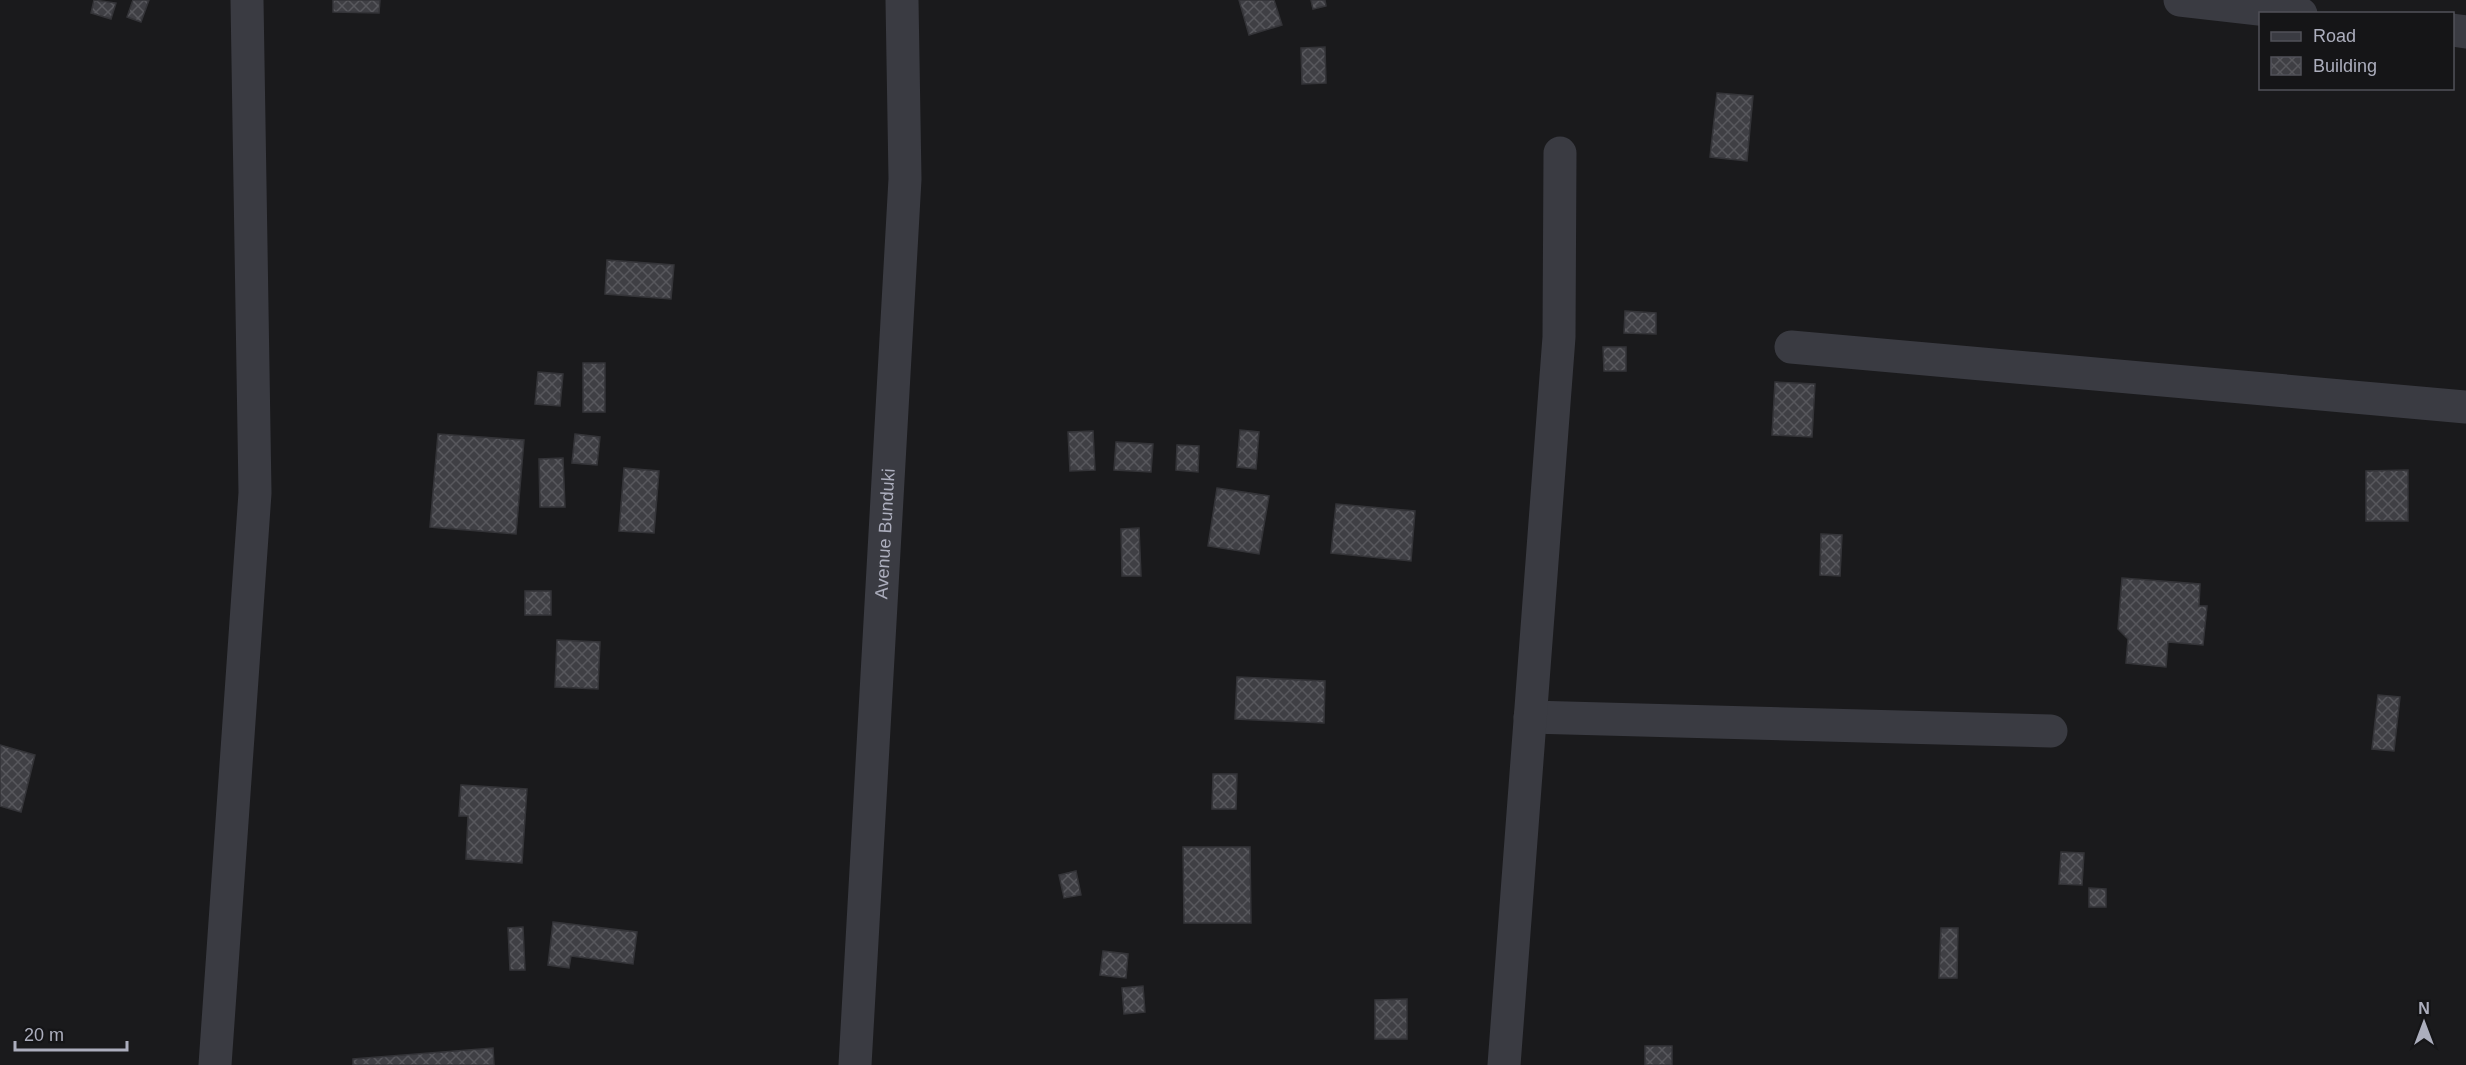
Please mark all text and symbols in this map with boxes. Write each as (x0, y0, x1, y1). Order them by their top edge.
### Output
legend (2259, 12, 2454, 90)
text: Road (2313, 26, 2356, 46)
text: Building (2313, 56, 2377, 76)
street label: Avenue Bunduki (871, 468, 899, 600)
north arrow (2394, 993, 2454, 1053)
text: N (2418, 1000, 2430, 1017)
scale bar (15, 1014, 128, 1052)
text: 20 m (24, 1025, 64, 1045)

